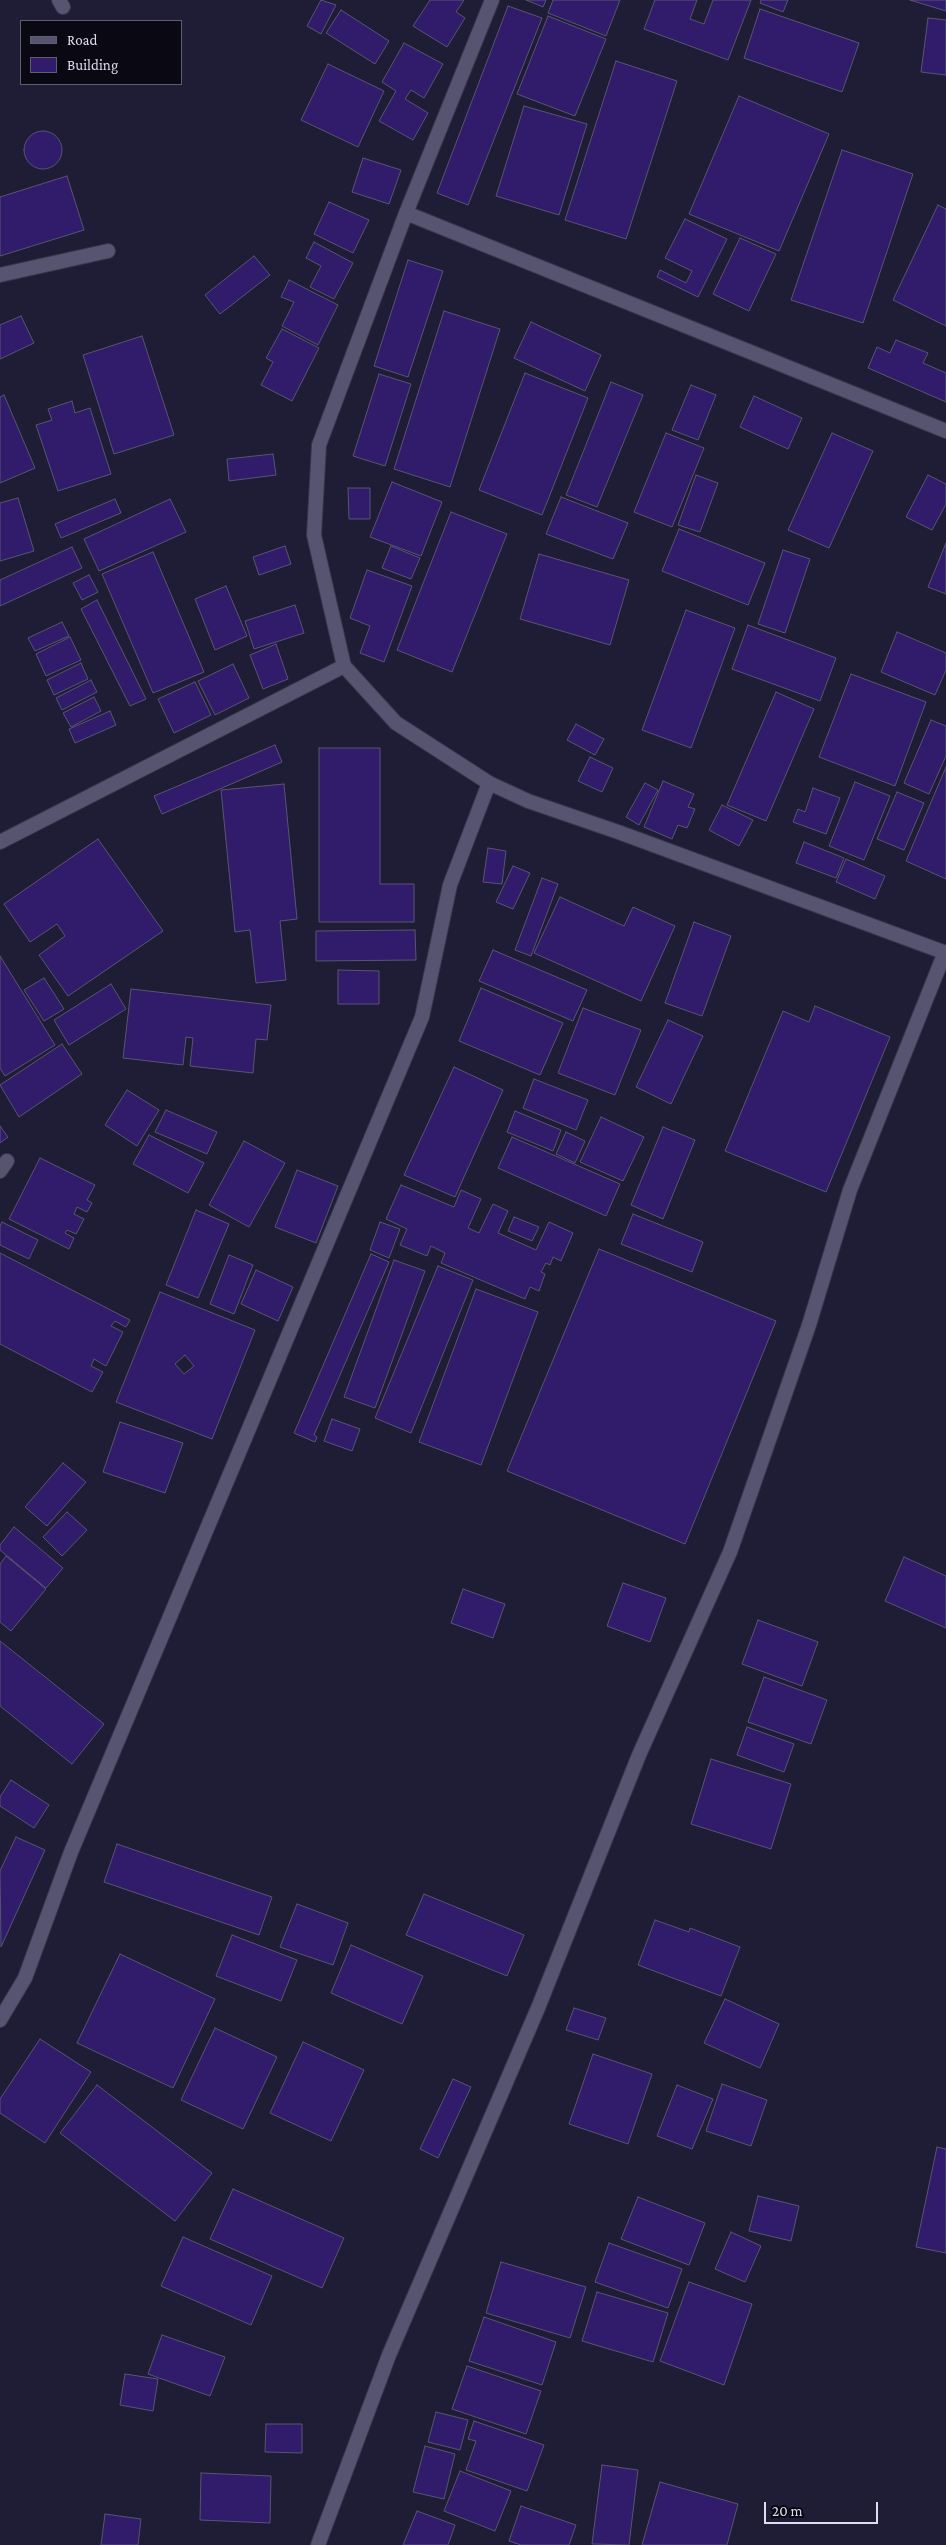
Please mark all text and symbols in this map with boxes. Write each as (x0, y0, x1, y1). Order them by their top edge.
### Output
legend (20, 20, 182, 85)
text: Road (67, 32, 97, 48)
text: Building (67, 57, 118, 73)
scale bar (766, 2492, 880, 2524)
text: 20 m (772, 2503, 803, 2519)

